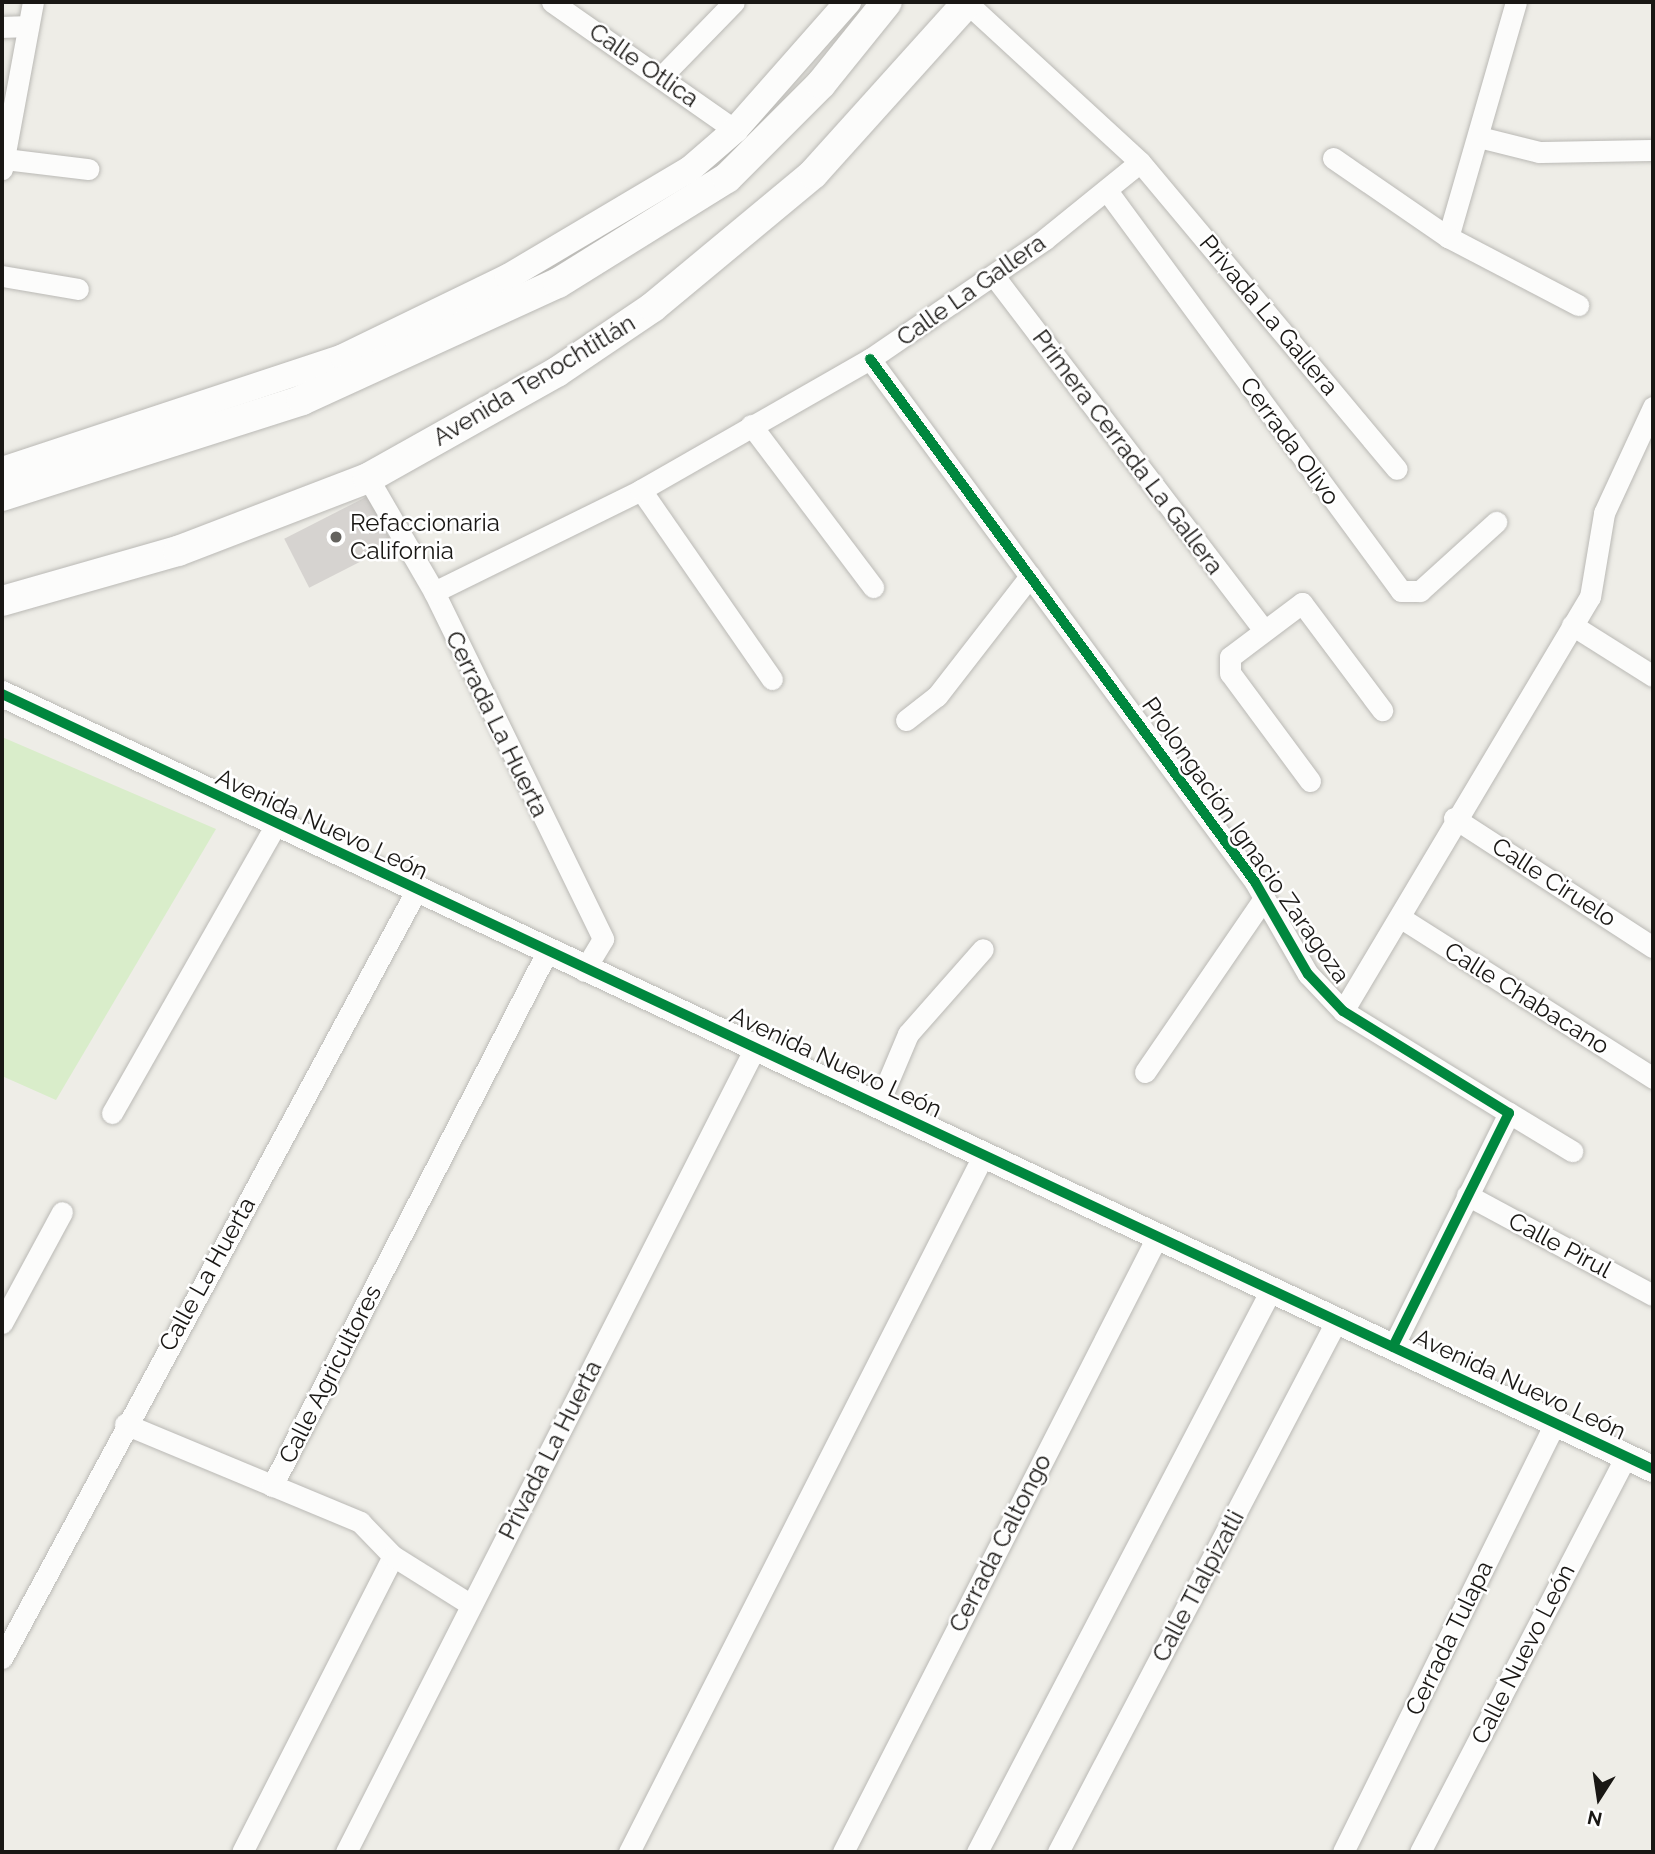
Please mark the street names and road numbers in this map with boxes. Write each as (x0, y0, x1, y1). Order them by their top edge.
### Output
street label: Calle Otlica (584, 17, 704, 113)
street label: Calle La Gallera (891, 228, 1051, 352)
street label: Privada La Gallera (1194, 229, 1344, 401)
street label: Avenida Tenochtitlán (427, 308, 641, 452)
street label: Primera Cerrada La Gallera (1027, 324, 1229, 580)
street label: Cerrada Olivo (1234, 371, 1346, 511)
street label: Cerrada La Huerta (439, 626, 555, 822)
street label: Prolongación Ignacio Zaragoza (1136, 691, 1356, 989)
street label: Avenida Nuevo León (211, 762, 433, 886)
street label: Calle Ciruelo (1487, 831, 1621, 933)
street label: Calle Chabacano (1439, 936, 1615, 1060)
street label: Avenida Nuevo León (725, 1000, 947, 1124)
street label: Calle La Huerta (153, 1192, 261, 1356)
street label: Calle Pirul (1504, 1206, 1616, 1284)
street label: Calle Agricultores (272, 1280, 388, 1468)
street label: Avenida Nuevo León (1409, 1322, 1631, 1446)
street label: Privada La Huerta (492, 1356, 608, 1544)
street label: Cerrada Caltongo (943, 1449, 1057, 1637)
street label: Calle Tlalpizatli (1146, 1505, 1250, 1667)
street label: Cerrada Tulapa (1399, 1556, 1499, 1720)
street label: Calle Nuevo León (1465, 1559, 1581, 1749)

